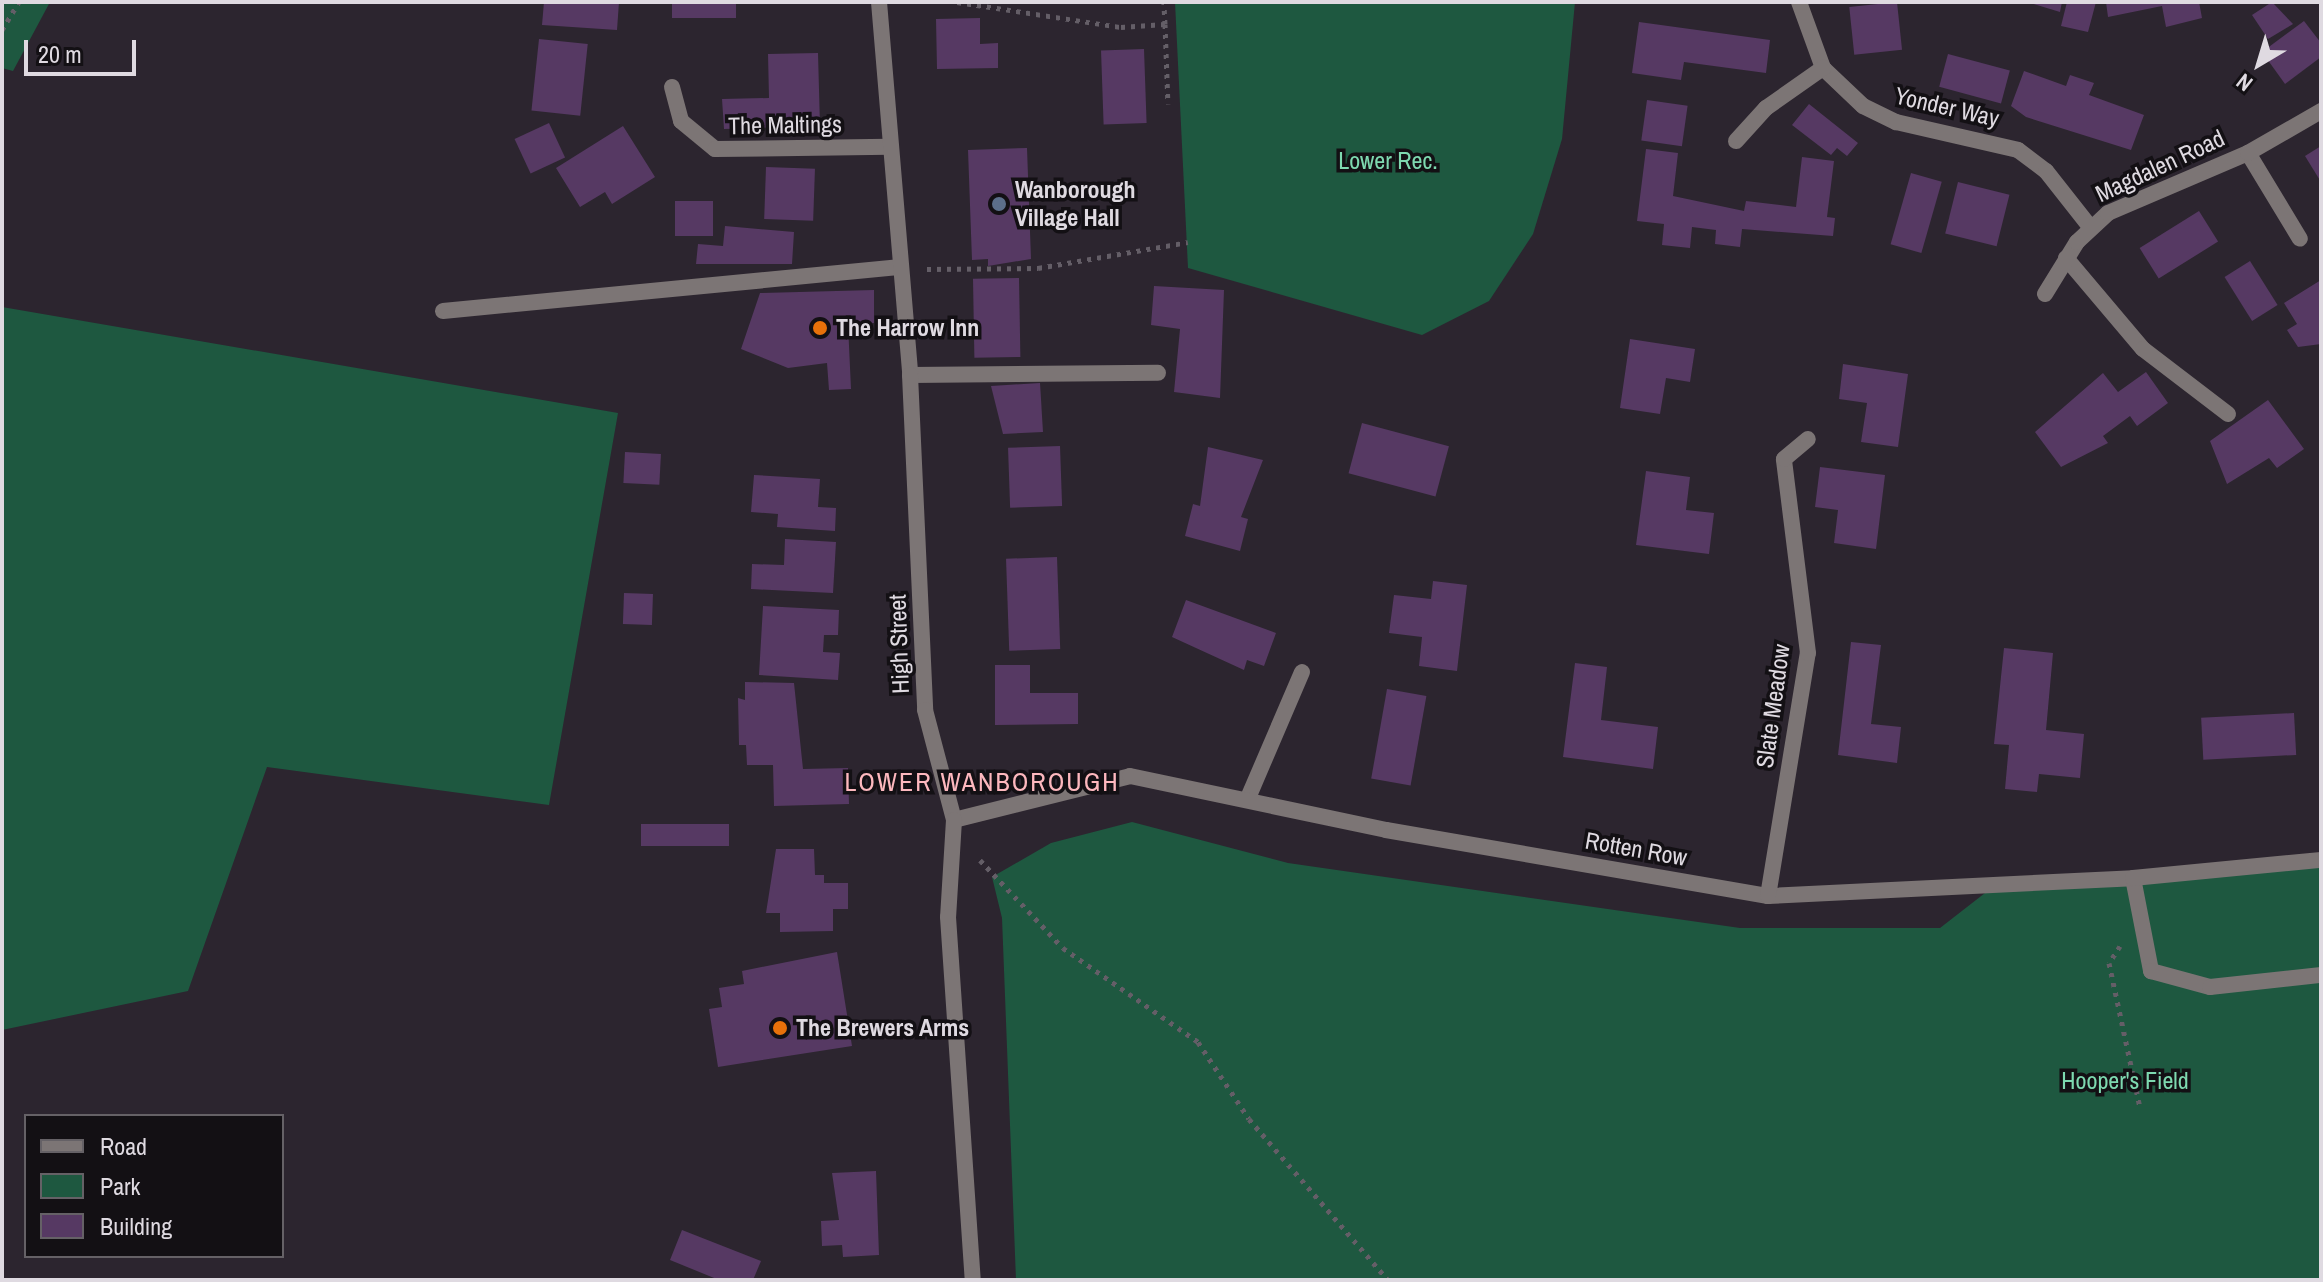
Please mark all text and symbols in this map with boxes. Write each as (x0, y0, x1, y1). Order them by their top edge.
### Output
scale bar (28, 24, 140, 74)
north arrow (2219, 24, 2299, 104)
text: 20 m (38, 38, 82, 70)
text: N (2230, 67, 2259, 99)
street label: Yonder Way (1892, 81, 2002, 133)
street label: The Maltings (728, 110, 842, 140)
street label: Magdalen Road (2091, 124, 2229, 208)
park label: Lower Rec. (1338, 147, 1438, 175)
place label: Wanborough Village Hall (1015, 176, 1136, 232)
marker: Wanborough Village Hall (990, 195, 1008, 213)
place label: The Harrow Inn (836, 314, 979, 342)
marker: The Harrow Inn (811, 319, 829, 337)
street label: High Street (883, 594, 915, 694)
street label: Slate Meadow (1750, 642, 1796, 770)
district label: LOWER WANBOROUGH (844, 766, 1120, 798)
street label: Rotten Row (1583, 826, 1689, 872)
place label: The Brewers Arms (796, 1014, 970, 1042)
marker: The Brewers Arms (771, 1019, 789, 1037)
park label: Hooper's Field (2061, 1067, 2189, 1095)
legend (24, 1114, 284, 1258)
text: Road (100, 1130, 147, 1162)
text: Park (100, 1170, 140, 1202)
text: Building (100, 1210, 172, 1242)

